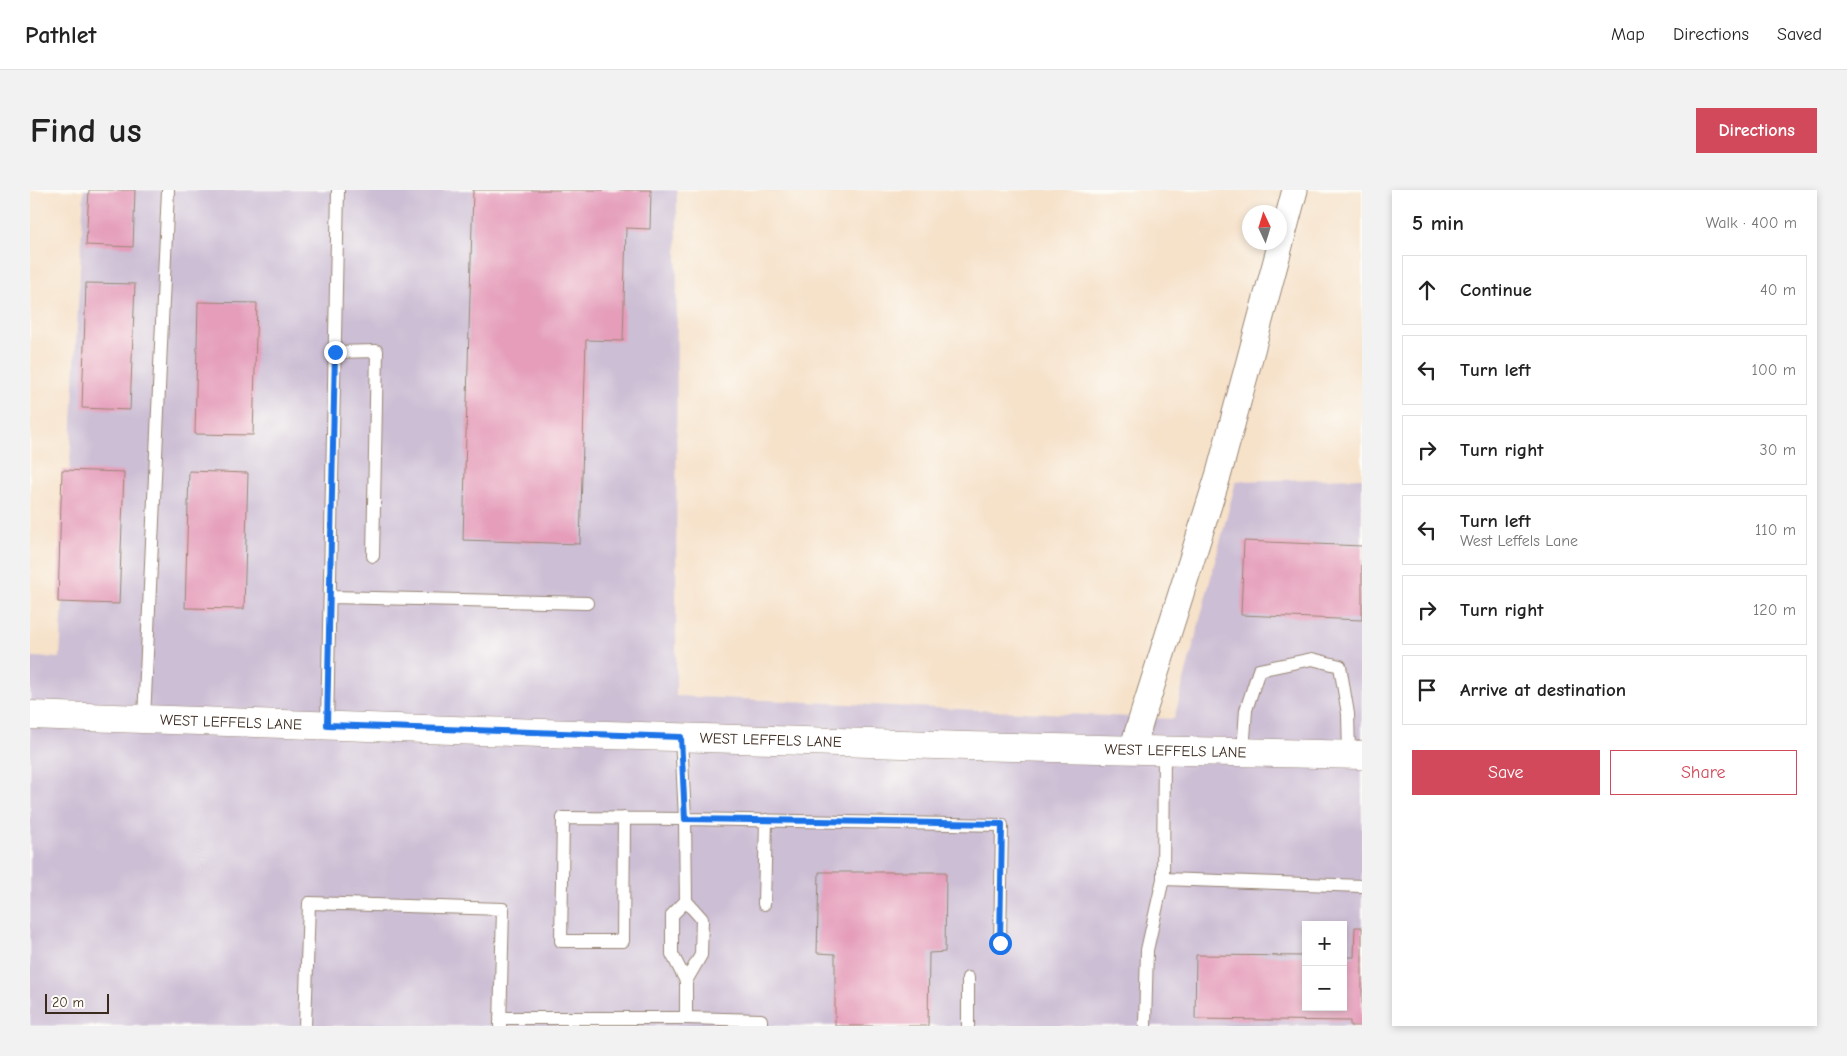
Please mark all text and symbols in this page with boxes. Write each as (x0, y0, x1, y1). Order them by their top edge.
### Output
text: Pathlet (25, 21, 96, 49)
text: Map (1611, 24, 1645, 45)
text: Directions (1673, 24, 1749, 45)
text: Saved (1777, 24, 1822, 45)
button: Directions (1696, 108, 1817, 153)
text: Find us (30, 110, 142, 151)
north arrow (1242, 205, 1287, 250)
text: 5 min (1412, 211, 1464, 235)
text: Walk · 400 m (1705, 214, 1797, 232)
icon: ahead (1413, 276, 1441, 304)
text: Continue (1460, 279, 1532, 301)
text: 40 m (1760, 281, 1796, 299)
route end (324, 341, 347, 364)
icon: left (1413, 356, 1441, 384)
text: Turn left (1460, 359, 1531, 381)
text: 100 m (1752, 361, 1796, 379)
icon: right (1413, 436, 1441, 464)
text: Turn right (1460, 439, 1544, 461)
text: 30 m (1760, 441, 1796, 459)
text: Turn left (1460, 510, 1531, 532)
icon: left (1413, 516, 1441, 544)
text: 110 m (1755, 521, 1796, 539)
text: West Leffels Lane (1460, 532, 1578, 550)
icon: right (1413, 596, 1441, 624)
text: Turn right (1460, 599, 1544, 621)
text: 120 m (1753, 601, 1796, 619)
icon: arrive (1413, 676, 1441, 704)
text: Arrive at destination (1460, 679, 1626, 701)
street label: WEST LEFFELS LANE (160, 711, 302, 734)
street label: WEST LEFFELS LANE (699, 729, 842, 751)
street label: WEST LEFFELS LANE (1104, 740, 1247, 761)
button: Save (1412, 750, 1600, 795)
button: Share (1610, 750, 1797, 795)
map controls (1302, 921, 1347, 1011)
button: + (1302, 921, 1347, 966)
route start (989, 932, 1012, 955)
button: − (1302, 966, 1347, 1011)
scale bar (45, 991, 109, 1014)
text: 20 m (52, 994, 84, 1011)

